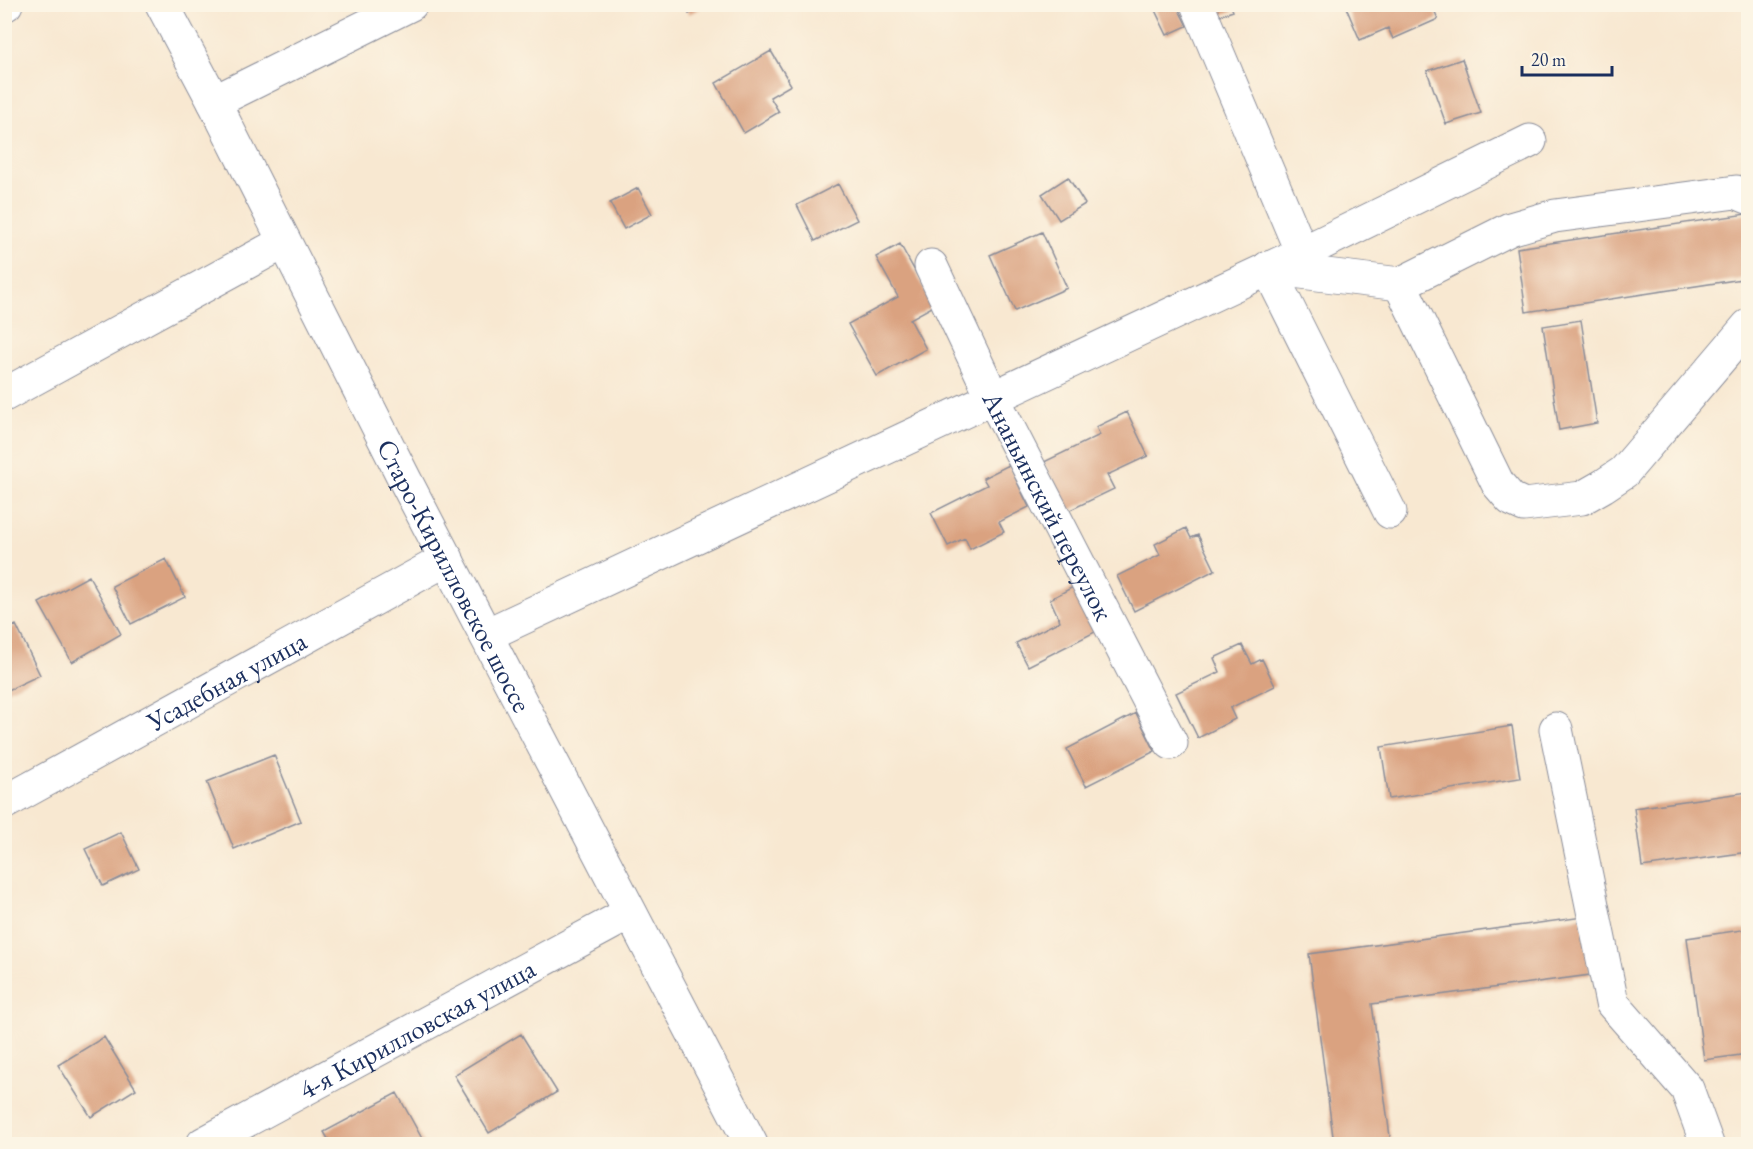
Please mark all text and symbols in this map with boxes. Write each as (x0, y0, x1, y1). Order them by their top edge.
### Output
scale bar (1522, 39, 1612, 77)
text: 20 m (1531, 48, 1566, 71)
street label: Ананьинский переулок (975, 384, 1122, 626)
street label: Старо-Кирилловское шоссе (370, 433, 540, 718)
street label: Усадебная улица (140, 622, 313, 739)
street label: 4-я Кирилловская улица (292, 950, 541, 1106)

